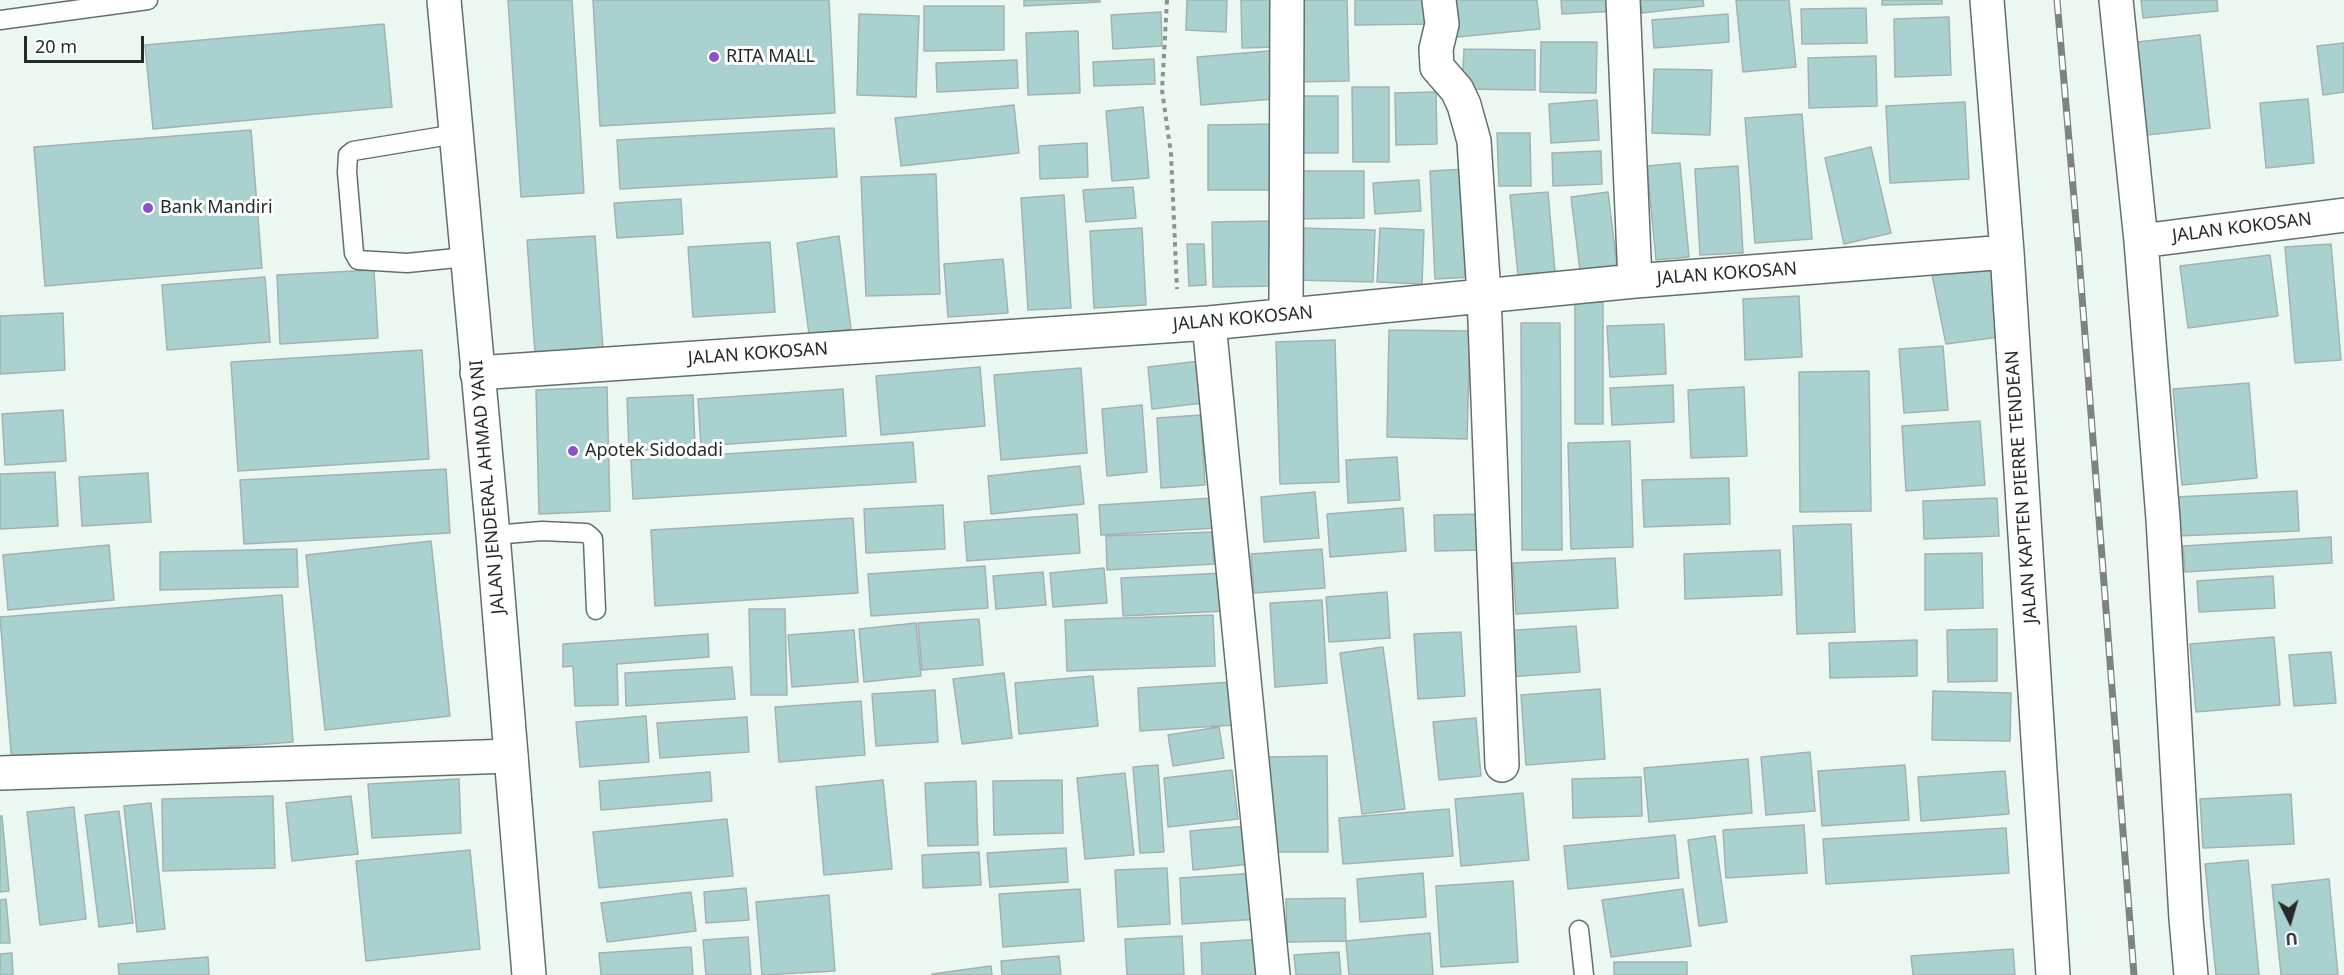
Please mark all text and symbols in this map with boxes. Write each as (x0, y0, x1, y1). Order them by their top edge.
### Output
scale bar (27, 24, 147, 62)
text: 20 m (35, 34, 77, 58)
place label: RITA MALL (726, 46, 815, 68)
marker: RITA MALL (707, 50, 721, 64)
place label: Bank Mandiri (160, 197, 273, 219)
marker: Bank Mandiri (141, 201, 155, 215)
street label: JALAN KOKOSAN (2171, 209, 2313, 247)
street label: JALAN KOKOSAN (1656, 258, 1798, 290)
street label: JALAN KOKOSAN (1172, 302, 1314, 336)
street label: JALAN KOKOSAN (687, 338, 829, 370)
street label: JALAN KAPTEN PIERRE TENDEAN (2002, 350, 2042, 624)
street label: JALAN JENDERAL AHMAD YANI (466, 359, 510, 615)
place label: Apotek Sidodadi (585, 440, 723, 462)
marker: Apotek Sidodadi (566, 444, 580, 458)
north arrow (2260, 891, 2320, 951)
text: U (2285, 927, 2299, 950)

